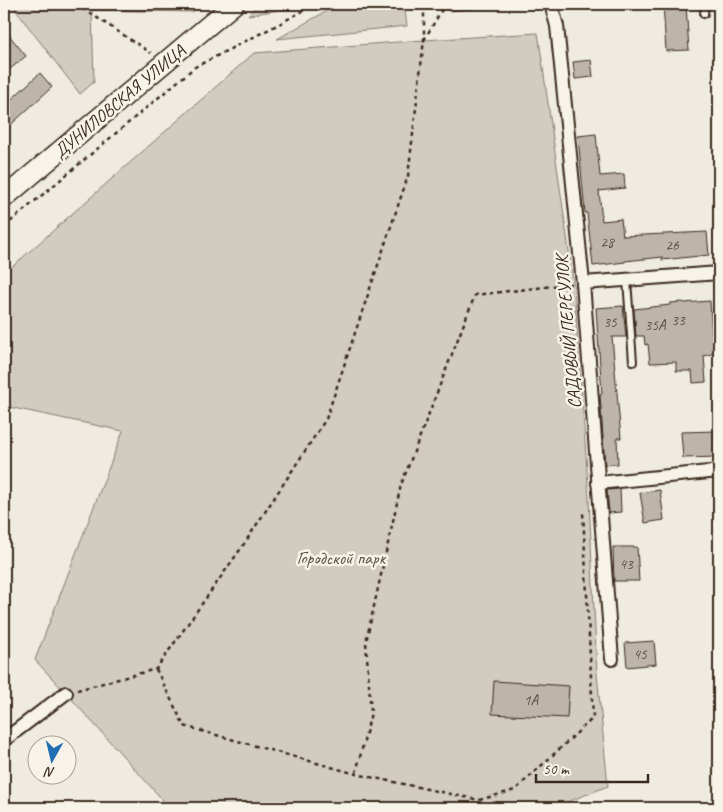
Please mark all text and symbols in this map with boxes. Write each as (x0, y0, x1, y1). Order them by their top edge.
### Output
street label: ДУНИЛОВСКАЯ УЛИЦА (49, 39, 190, 162)
house number: 28 (600, 233, 615, 252)
house number: 26 (665, 236, 680, 255)
street label: САДОВЫЙ ПЕРЕУЛОК (550, 250, 586, 410)
house number: 33 (671, 311, 686, 330)
house number: 35 (603, 313, 618, 332)
house number: 35А (644, 316, 667, 335)
park label: Городской парк (297, 547, 387, 569)
house number: 43 (619, 555, 634, 574)
house number: 45 (633, 645, 648, 664)
house number: 1А (524, 691, 540, 710)
north arrow (28, 734, 78, 784)
scale bar (536, 752, 648, 784)
text: 50 m (543, 760, 570, 779)
text: N (42, 763, 56, 781)

